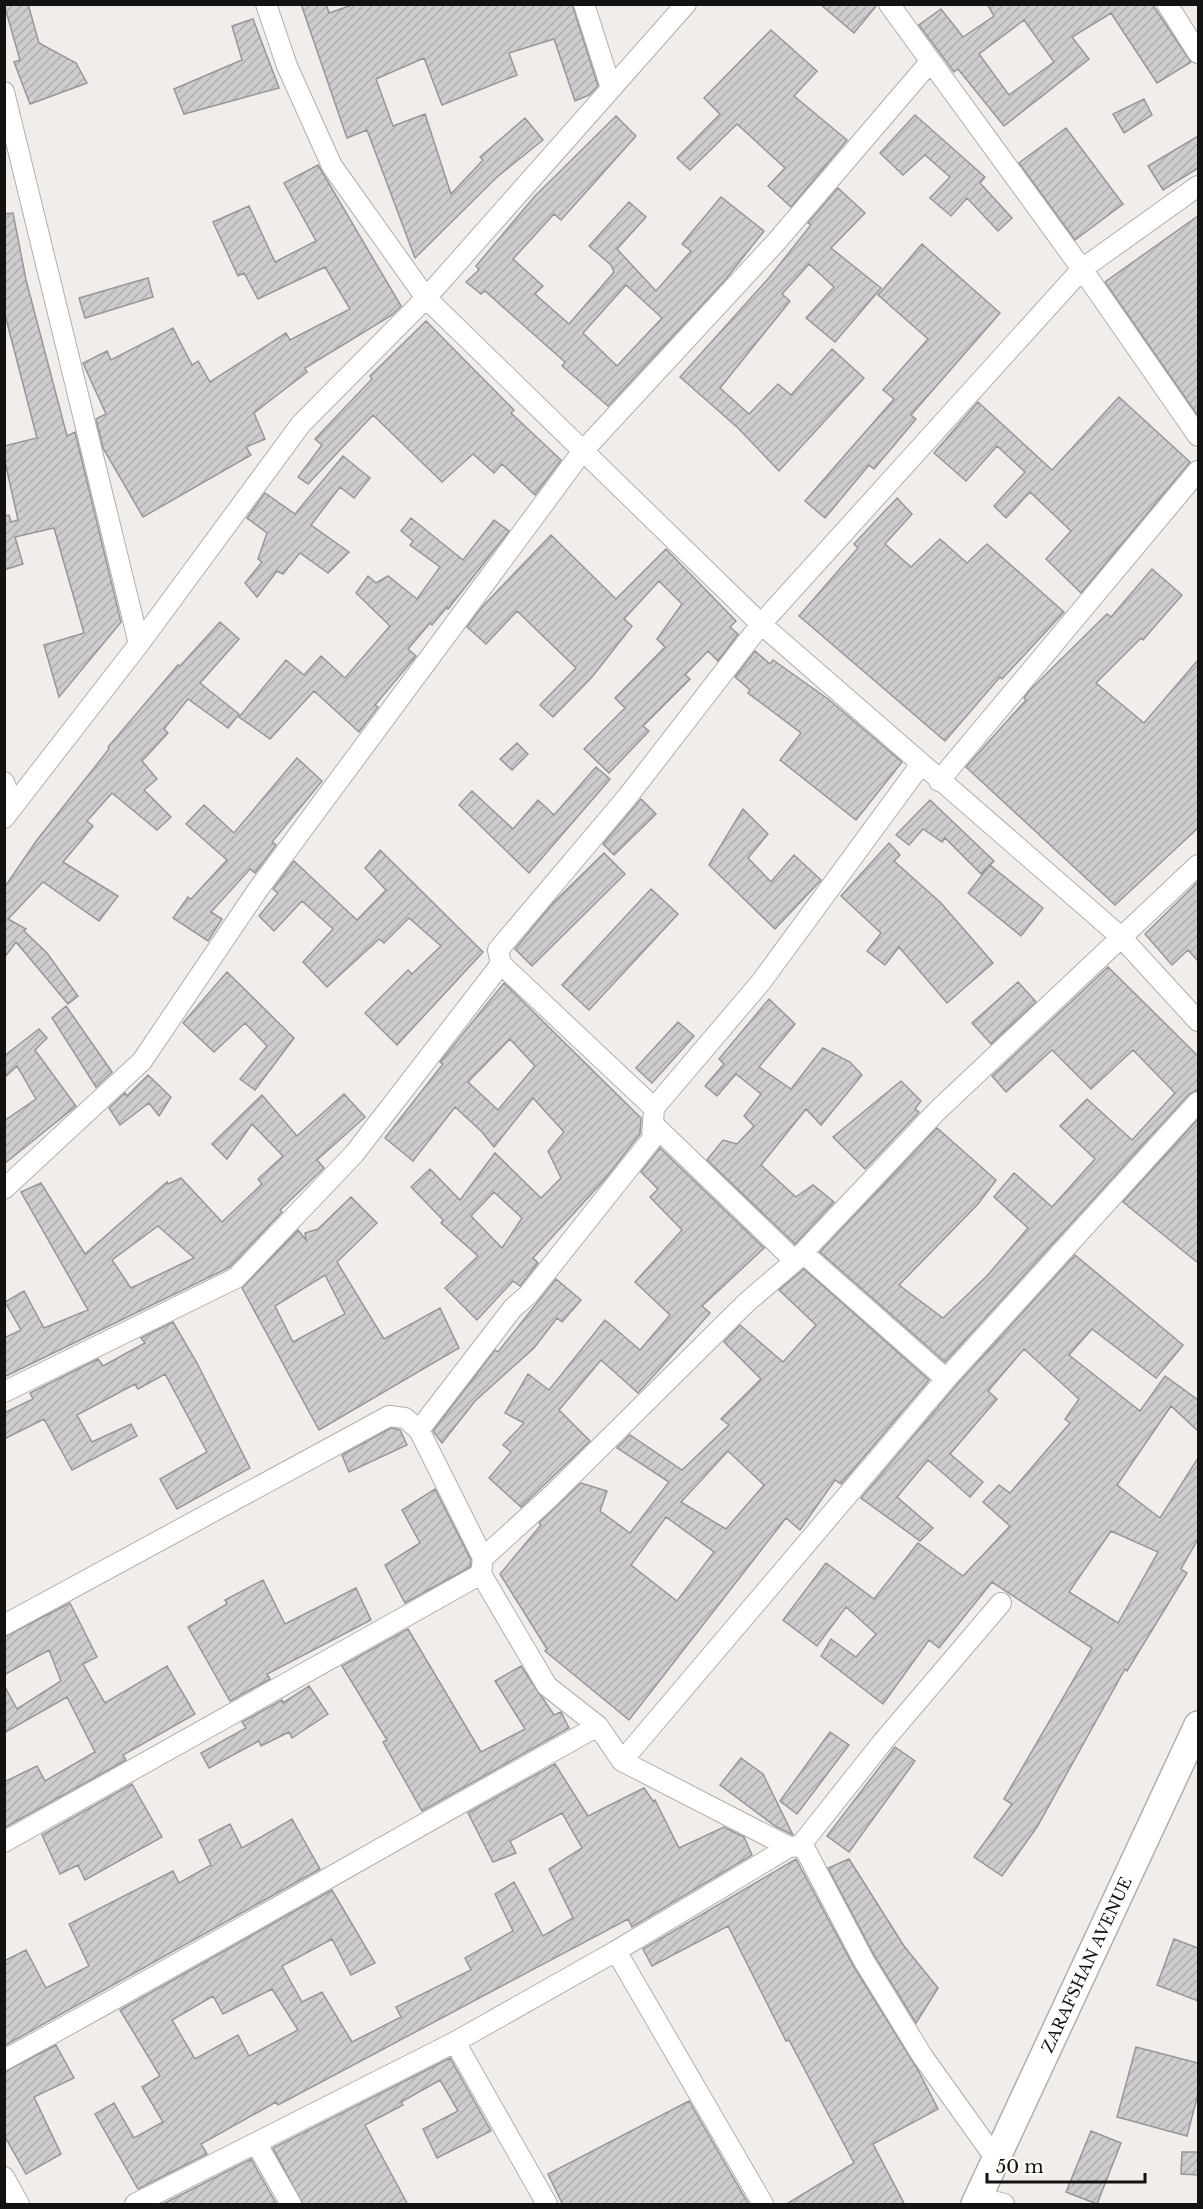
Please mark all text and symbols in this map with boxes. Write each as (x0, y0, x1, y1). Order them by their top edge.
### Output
street label: ZARAFSHAN AVENUE (1037, 1874, 1136, 2056)
scale bar (987, 2146, 1144, 2184)
text: 50 m (996, 2156, 1044, 2178)

